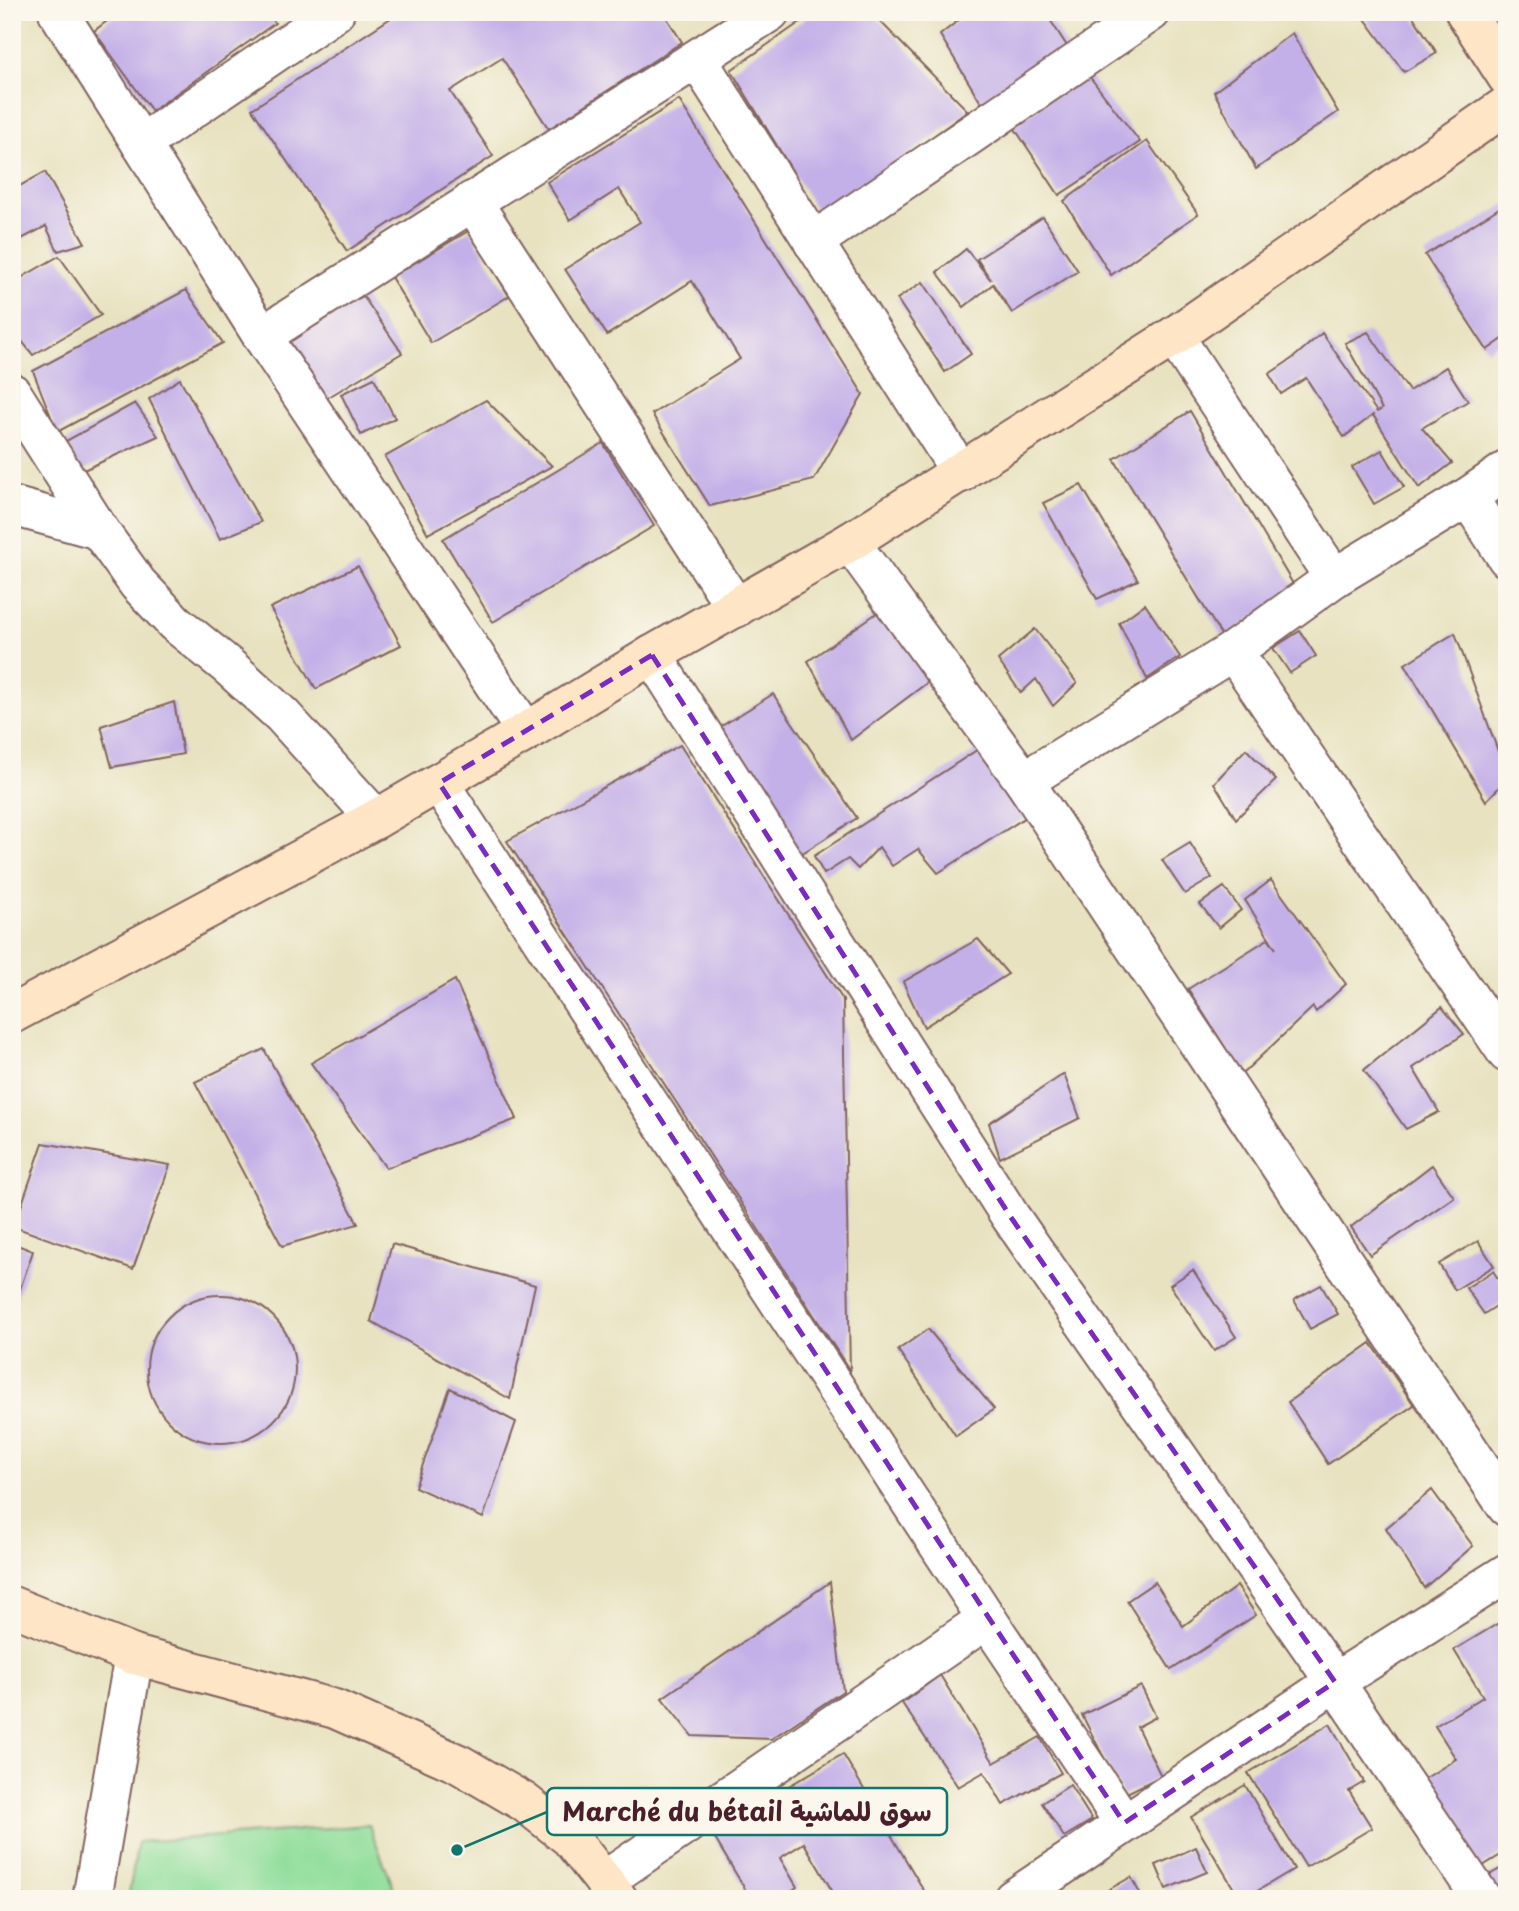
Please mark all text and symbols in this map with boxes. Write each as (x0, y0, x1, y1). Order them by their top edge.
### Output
callout: Marché du bétail سوق للماشية (547, 1788, 947, 1835)
text: Marché du bétail سوق للماشية (562, 1791, 932, 1830)

